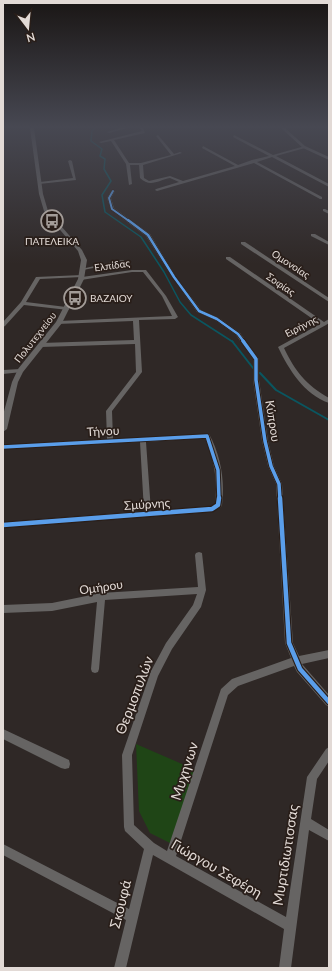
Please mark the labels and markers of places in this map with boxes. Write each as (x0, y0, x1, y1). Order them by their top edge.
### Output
bus stop icon: ΠΑΤΕΛΕΙΚΑ (39, 208, 65, 234)
place label: ΠΑΤΕΛΕΙΚΑ (25, 235, 79, 247)
bus stop icon: ΒΑΖΑΙΟΥ (62, 285, 88, 311)
place label: ΒΑΖΑΙΟΥ (90, 292, 133, 304)

